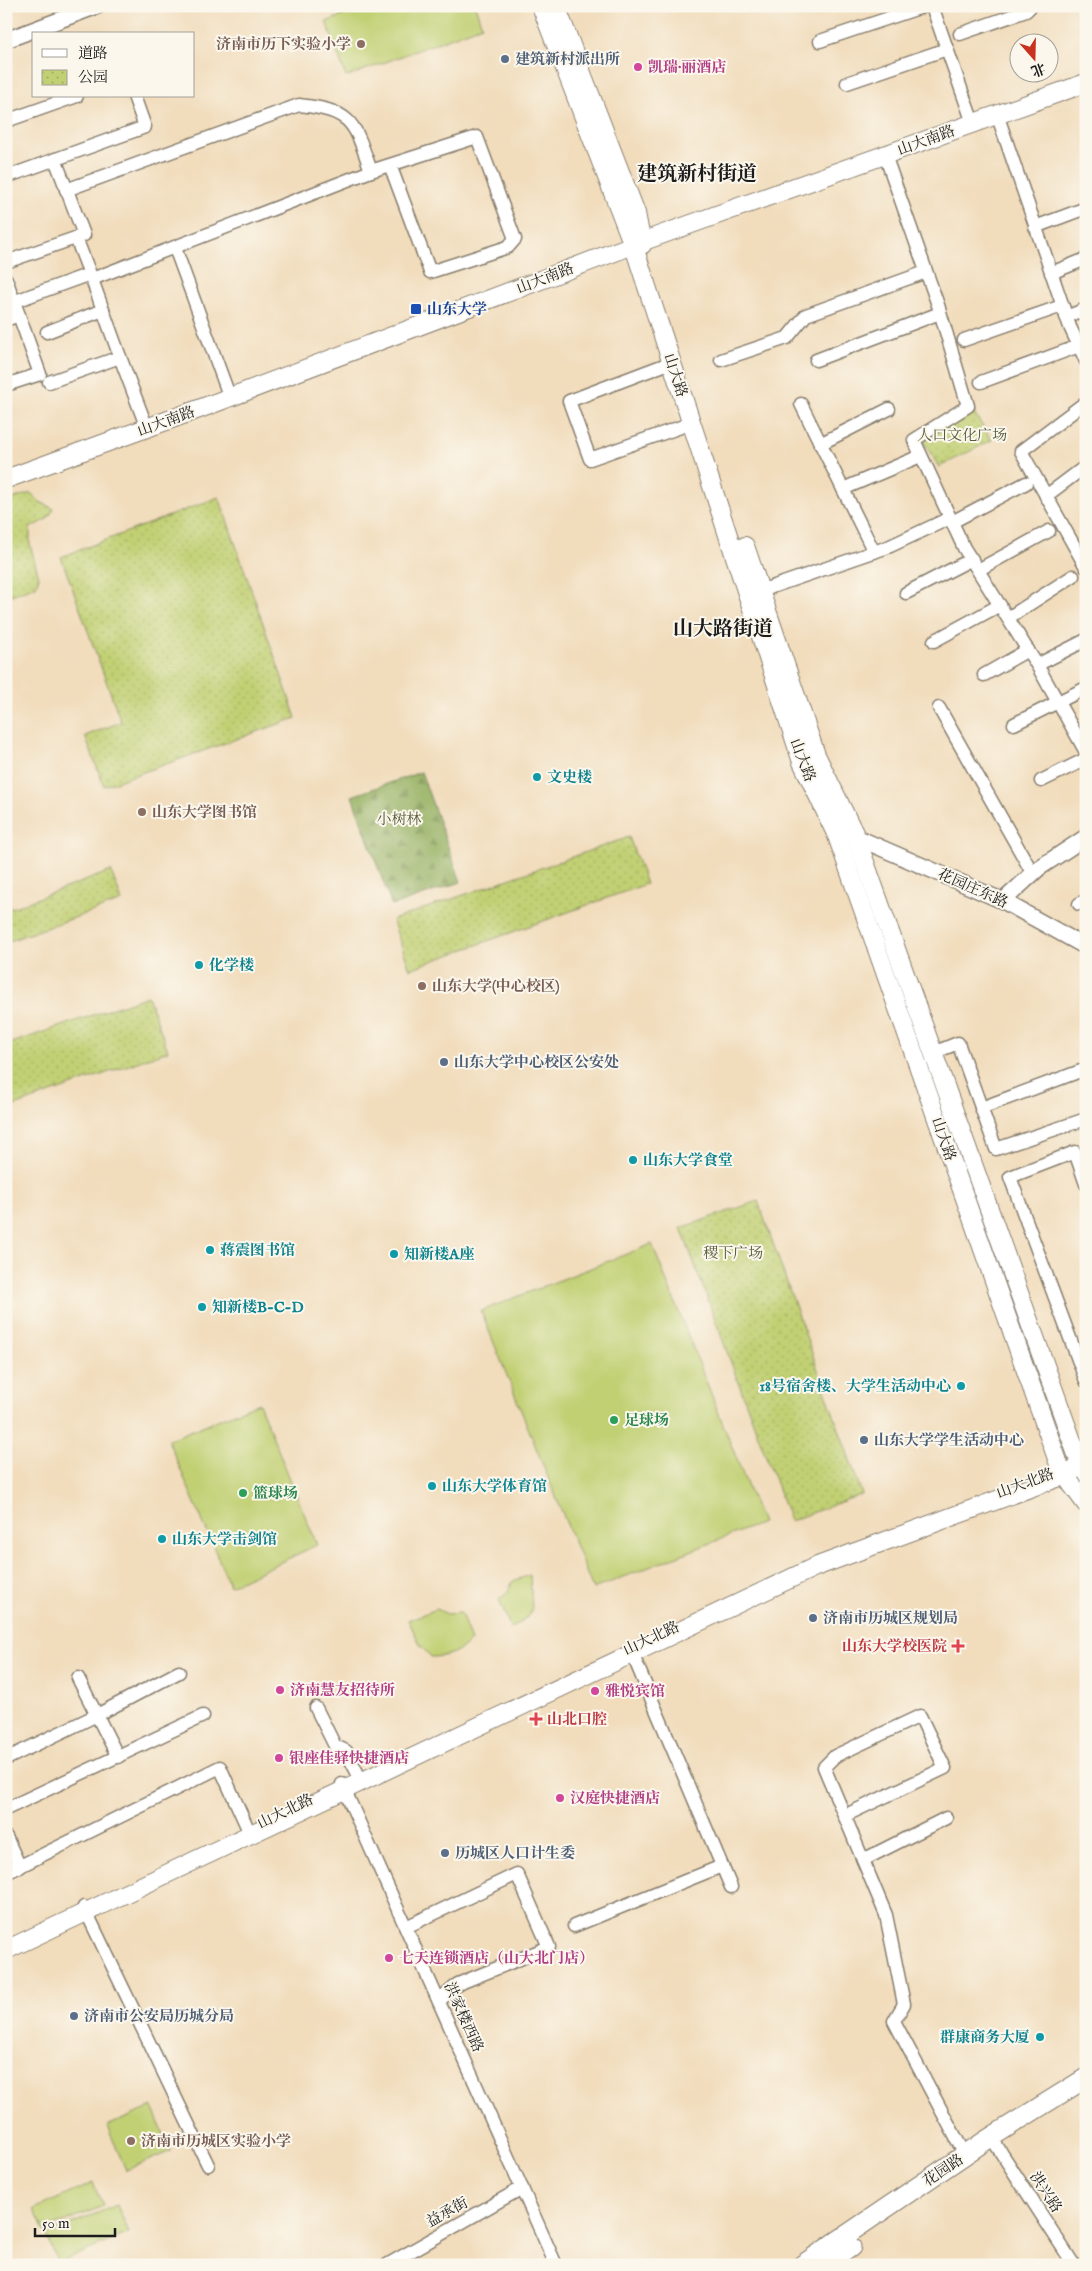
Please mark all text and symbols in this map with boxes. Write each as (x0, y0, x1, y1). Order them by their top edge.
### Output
legend (32, 32, 195, 98)
north arrow (1010, 32, 1060, 82)
place label: 济南市历下实验小学 (216, 35, 351, 54)
marker: 济南市历下实验小学 (355, 38, 367, 50)
text: 道路 (78, 44, 108, 63)
place label: 建筑新村派出所 (515, 50, 620, 69)
marker: 建筑新村派出所 (499, 53, 511, 65)
place label: 凯瑞·丽酒店 (648, 58, 726, 77)
text: 北 (1028, 58, 1048, 80)
marker: 凯瑞·丽酒店 (632, 61, 644, 73)
text: 公园 (78, 68, 108, 87)
street label: 山大南路 (895, 121, 958, 160)
district label: 建筑新村街道 (637, 162, 757, 187)
street label: 山大南路 (514, 259, 577, 298)
place label: 山东大学 (427, 300, 487, 319)
marker: 山东大学 (409, 302, 423, 316)
street label: 山大路 (660, 351, 692, 399)
street label: 山大南路 (135, 402, 198, 441)
park label: 人口文化广场 (917, 426, 1007, 445)
district label: 山大路街道 (673, 617, 773, 642)
street label: 山大路 (786, 736, 819, 785)
place label: 文史楼 (547, 768, 592, 787)
marker: 文史楼 (531, 771, 543, 783)
place label: 山东大学图书馆 (152, 803, 257, 822)
marker: 山东大学图书馆 (136, 806, 148, 818)
park label: 小树林 (376, 810, 422, 829)
street label: 花园庄东路 (935, 865, 1011, 912)
place label: 化学楼 (209, 956, 254, 975)
marker: 化学楼 (193, 959, 205, 971)
place label: 山东大学(中心校区) (432, 977, 560, 996)
marker: 山东大学(中心校区) (416, 980, 428, 992)
place label: 山东大学中心校区公安处 (454, 1053, 619, 1072)
marker: 山东大学中心校区公安处 (438, 1056, 450, 1068)
street label: 山大路 (927, 1115, 960, 1164)
place label: 山东大学食堂 (643, 1151, 733, 1170)
marker: 山东大学食堂 (627, 1154, 639, 1166)
place label: 蒋震图书馆 (220, 1241, 295, 1260)
marker: 蒋震图书馆 (204, 1244, 216, 1256)
park label: 稷下广场 (703, 1244, 763, 1263)
place label: 知新楼A座 (404, 1245, 474, 1264)
marker: 知新楼A座 (388, 1248, 400, 1260)
place label: 知新楼B-C-D (212, 1298, 304, 1317)
marker: 知新楼B-C-D (196, 1301, 208, 1313)
place label: 18号宿舍楼、大学生活动中心 (760, 1377, 951, 1396)
marker: 18号宿舍楼、大学生活动中心 (955, 1380, 967, 1392)
place label: 足球场 (624, 1411, 669, 1430)
marker: 足球场 (608, 1414, 620, 1426)
place label: 山东大学学生活动中心 (874, 1431, 1024, 1450)
marker: 山东大学学生活动中心 (858, 1434, 870, 1446)
street label: 山大北路 (994, 1464, 1057, 1503)
place label: 山东大学体育馆 (442, 1477, 547, 1496)
marker: 山东大学体育馆 (426, 1480, 438, 1492)
place label: 篮球场 (253, 1484, 298, 1503)
marker: 篮球场 (237, 1487, 249, 1499)
place label: 山东大学击剑馆 (172, 1530, 277, 1549)
marker: 山东大学击剑馆 (156, 1533, 168, 1545)
place label: 济南市历城区规划局 (823, 1609, 958, 1628)
marker: 济南市历城区规划局 (807, 1612, 819, 1624)
street label: 山大北路 (620, 1617, 682, 1660)
place label: 山东大学校医院 (842, 1637, 947, 1656)
marker: 山东大学校医院 (951, 1639, 965, 1653)
place label: 济南慧友招待所 (290, 1681, 395, 1700)
place label: 雅悦宾馆 (605, 1682, 665, 1701)
marker: 济南慧友招待所 (274, 1684, 286, 1696)
marker: 雅悦宾馆 (589, 1685, 601, 1697)
place label: 山北口腔 (547, 1710, 607, 1729)
marker: 山北口腔 (529, 1712, 543, 1726)
place label: 银座佳驿快捷酒店 (289, 1749, 409, 1768)
marker: 银座佳驿快捷酒店 (273, 1752, 285, 1764)
place label: 汉庭快捷酒店 (570, 1789, 660, 1808)
street label: 山大北路 (254, 1790, 316, 1833)
marker: 汉庭快捷酒店 (554, 1792, 566, 1804)
place label: 历城区人口计生委 (455, 1844, 575, 1863)
marker: 历城区人口计生委 (439, 1847, 451, 1859)
place label: 七天连锁酒店（山大北门店） (399, 1949, 594, 1968)
marker: 七天连锁酒店（山大北门店） (383, 1952, 395, 1964)
street label: 洪家楼西路 (440, 1979, 487, 2055)
place label: 济南市公安局历城分局 (84, 2007, 234, 2026)
marker: 济南市公安局历城分局 (68, 2010, 80, 2022)
place label: 群康商务大厦 (940, 2028, 1030, 2047)
marker: 群康商务大厦 (1034, 2031, 1046, 2043)
place label: 济南市历城区实验小学 (141, 2132, 291, 2151)
marker: 济南市历城区实验小学 (125, 2135, 137, 2147)
street label: 花园路 (919, 2150, 967, 2191)
street label: 洪兴路 (1025, 2168, 1066, 2216)
street label: 益承街 (423, 2193, 472, 2232)
scale bar (35, 2206, 115, 2238)
text: 50 m (42, 2214, 70, 2233)

